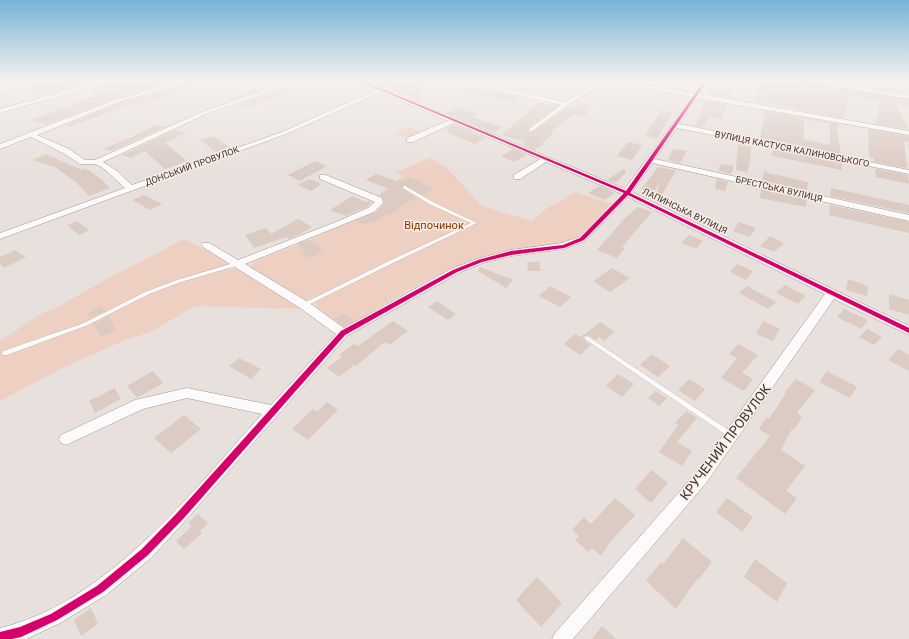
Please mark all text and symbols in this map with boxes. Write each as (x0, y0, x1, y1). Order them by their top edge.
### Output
street label: ВУЛИЦЯ КАСТУСЯ КАЛИНОВСЬКОГО (714, 129, 870, 169)
street label: ДОНСЬКИЙ ПРОВУЛОК (143, 143, 241, 188)
street label: БРЕСТСЬКА ВУЛИЦЯ (735, 174, 823, 204)
street label: ЛАПИНСЬКА ВУЛИЦЯ (641, 186, 729, 236)
park label: Відпочинок (404, 219, 464, 232)
street label: КРУЧЕНИЙ ПРОВУЛОК (677, 381, 774, 503)

